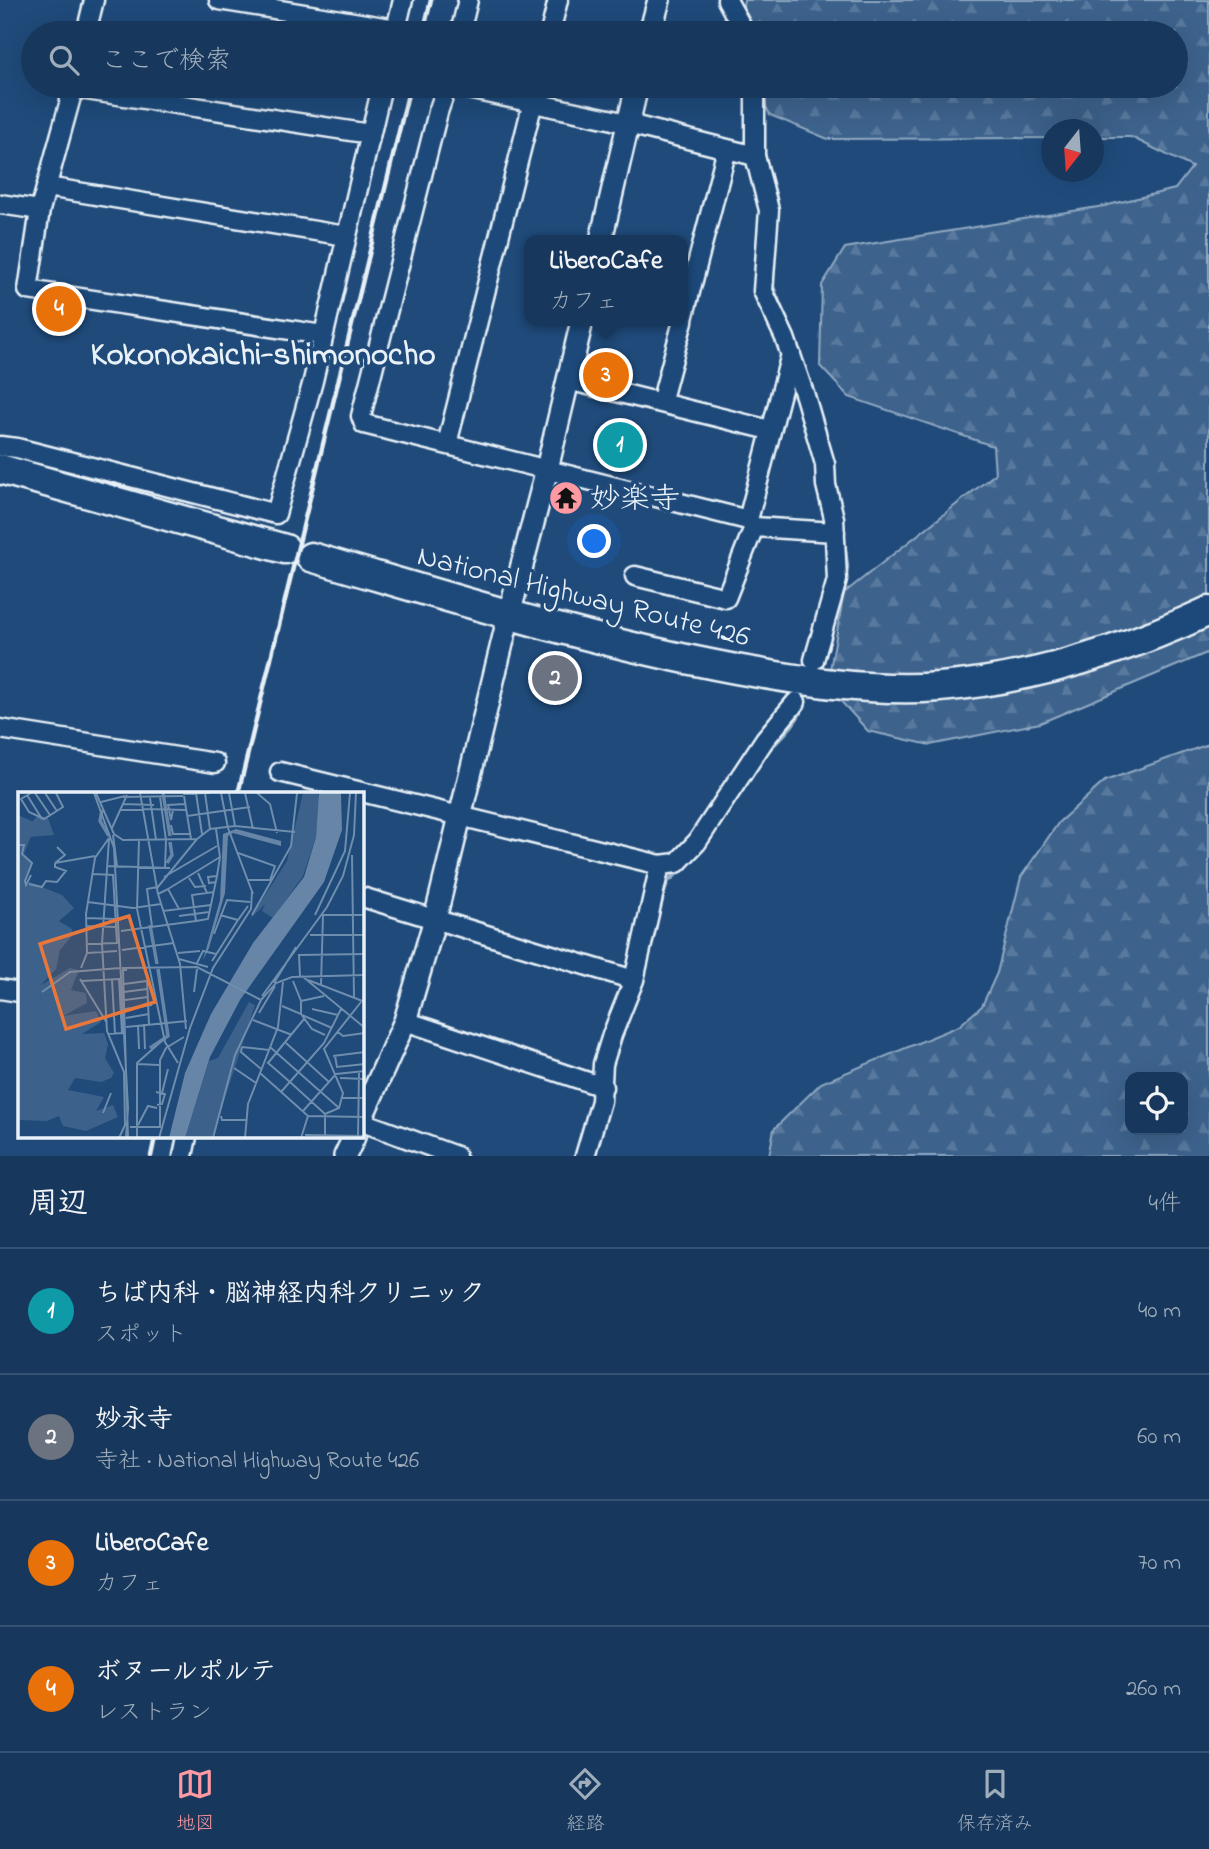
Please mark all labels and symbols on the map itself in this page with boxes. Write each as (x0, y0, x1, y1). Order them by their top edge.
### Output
north arrow (1041, 119, 1104, 182)
pin: 4 (36, 283, 82, 335)
district label: Kokonokaichi-shimonocho (90, 332, 436, 380)
pin: 3 (583, 349, 629, 401)
pin: 1 (597, 419, 643, 471)
temple icon: 妙楽寺 (547, 479, 585, 517)
place label: 妙楽寺 (590, 479, 680, 523)
your location (577, 524, 611, 558)
street label: National Highway Route 426 (412, 535, 754, 661)
pin: 2 (532, 652, 578, 704)
inset map (18, 792, 364, 1139)

